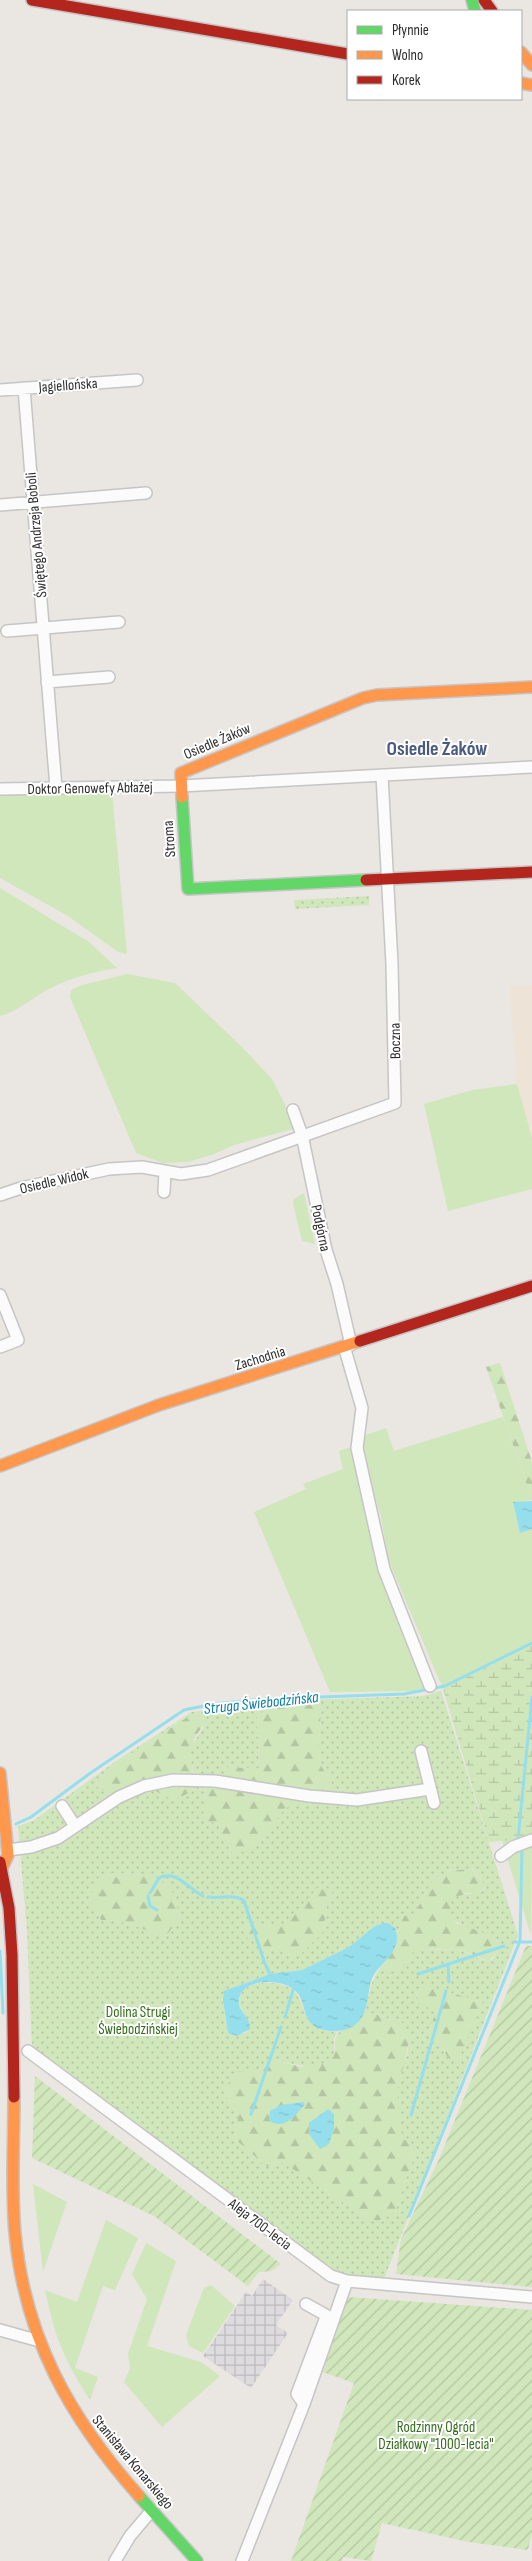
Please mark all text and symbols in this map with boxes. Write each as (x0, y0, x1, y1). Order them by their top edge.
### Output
legend (347, 10, 522, 100)
text: Płynnie (392, 21, 429, 40)
text: Wolno (392, 46, 423, 65)
text: Korek (392, 71, 421, 90)
street label: Jagiellońska (37, 374, 98, 397)
street label: Świętego Andrzeja Boboli (22, 471, 51, 598)
street label: Osiedle Żaków (181, 719, 254, 764)
district label: Osiedle Żaków (387, 737, 487, 761)
street label: Doktor Genowefy Abłażej (27, 778, 153, 799)
street label: Stroma (159, 820, 180, 858)
street label: Boczna (386, 1022, 405, 1059)
street label: Osiedle Widok (18, 1164, 91, 1199)
street label: Podgórna (306, 1203, 335, 1254)
street label: Zachodnia (233, 1342, 288, 1375)
water label: Struga Świebodzińska (203, 1688, 320, 1719)
park label: Dolina Strugi Świebodzińskiej (98, 2003, 178, 2039)
street label: Aleja 700-lecia (223, 2194, 295, 2255)
street label: Stanisława Konarskiego (88, 2411, 178, 2513)
park label: Rodzinny Ogród Działkowy "1000-lecia" (378, 2418, 494, 2454)

